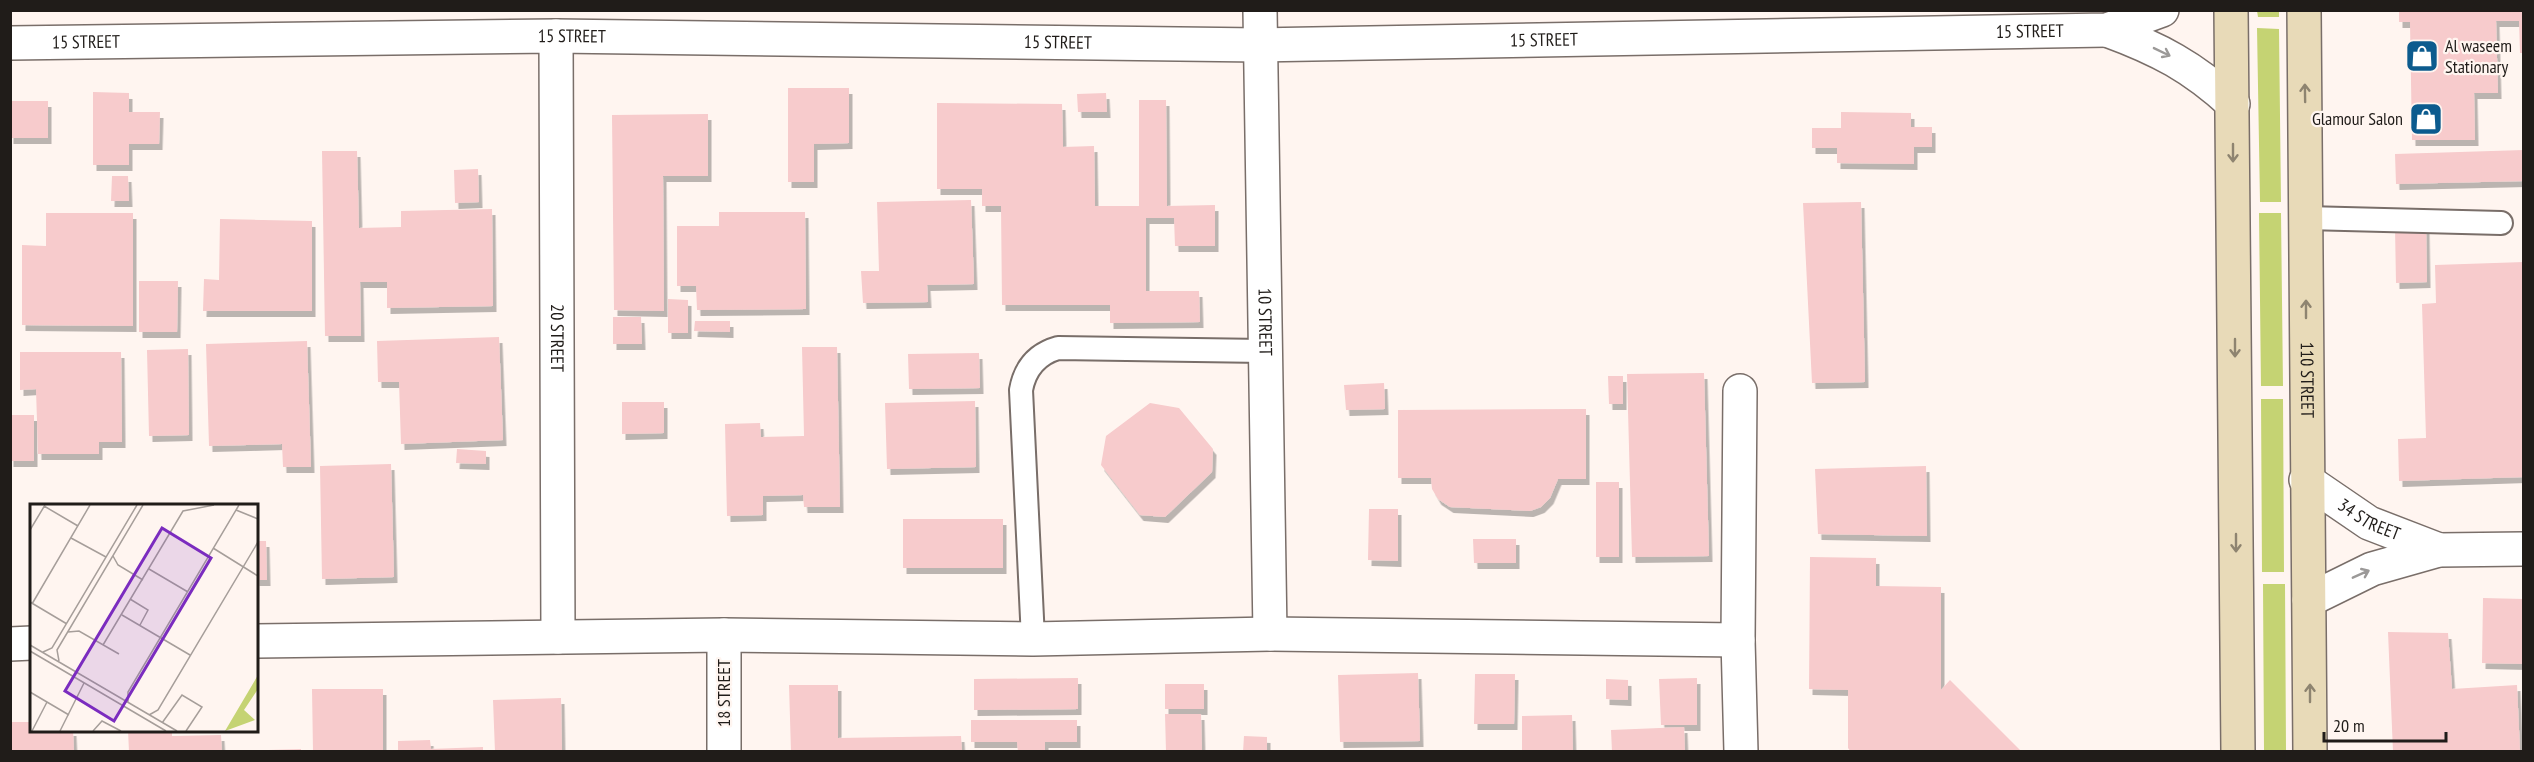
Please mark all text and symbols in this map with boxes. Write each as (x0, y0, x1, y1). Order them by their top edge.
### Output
street label: 15 STREET (1996, 19, 2064, 43)
street label: 15 STREET (538, 24, 606, 48)
street label: 15 STREET (1510, 27, 1578, 52)
street label: 15 STREET (52, 30, 120, 53)
street label: 15 STREET (1024, 30, 1092, 54)
place label: Al waseem Stationary (2445, 34, 2512, 78)
shop icon: Al waseem Stationary (2404, 38, 2440, 74)
one-way arrow (2152, 46, 2170, 58)
one-way arrow (2299, 84, 2311, 104)
shop icon: Glamour Salon (2408, 101, 2444, 137)
place label: Glamour Salon (2312, 107, 2403, 130)
one-way arrow (2227, 142, 2239, 162)
street label: 10 STREET (1253, 288, 1278, 356)
one-way arrow (2300, 300, 2312, 320)
street label: 20 STREET (546, 304, 569, 372)
one-way arrow (2229, 337, 2241, 357)
street label: 110 STREET (2296, 342, 2319, 418)
street label: 34 STREET (2334, 493, 2404, 545)
inset map (30, 504, 258, 732)
one-way arrow (2230, 532, 2242, 552)
one-way arrow (2352, 568, 2370, 579)
street label: 18 STREET (712, 659, 735, 727)
one-way arrow (2304, 684, 2316, 704)
scale bar (2324, 705, 2446, 743)
text: 20 m (2333, 714, 2365, 737)

